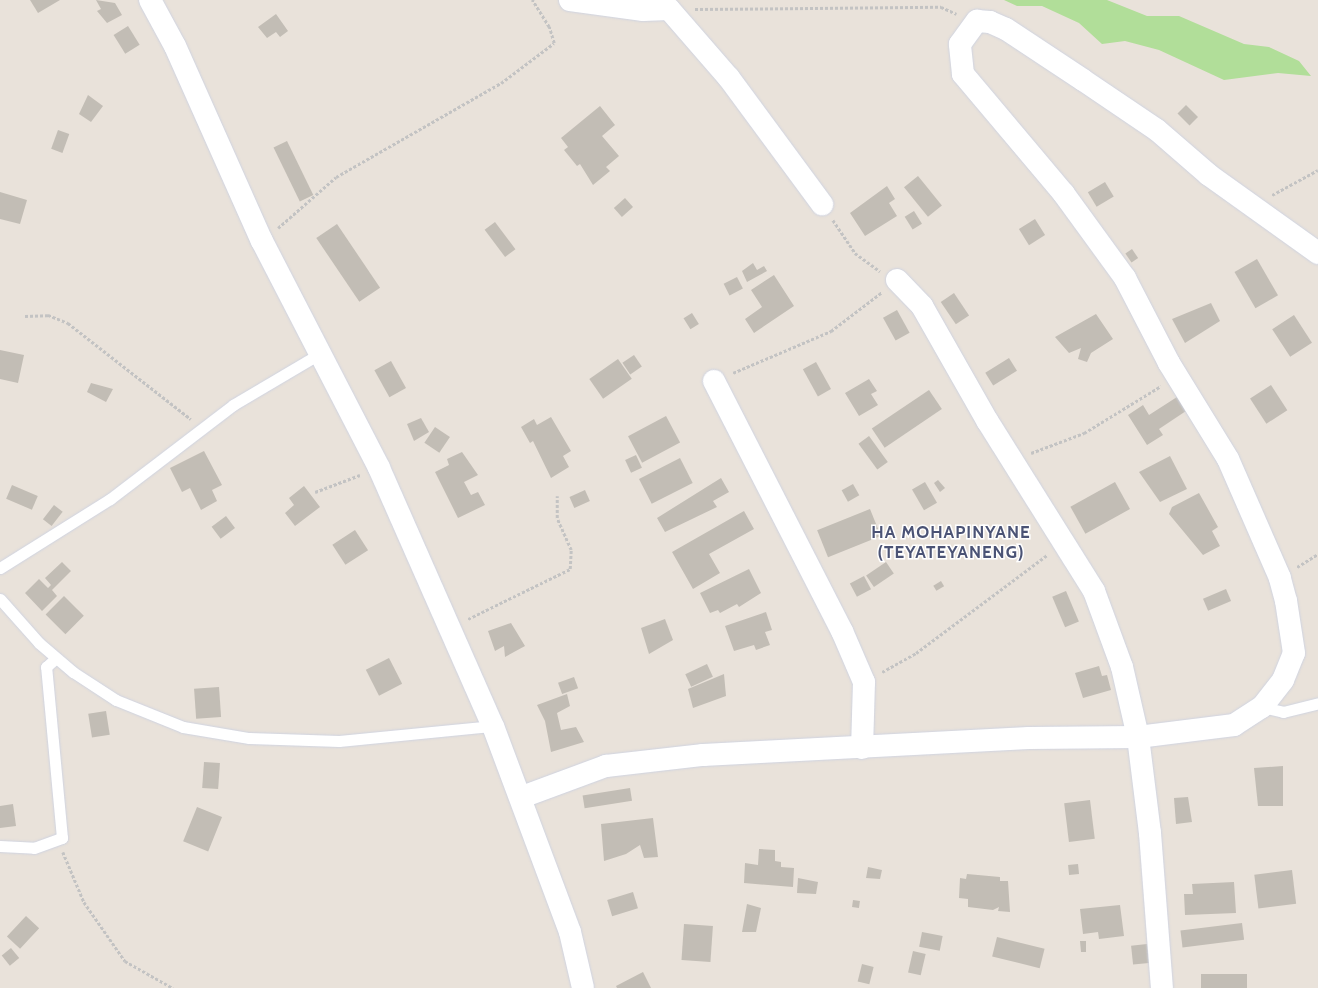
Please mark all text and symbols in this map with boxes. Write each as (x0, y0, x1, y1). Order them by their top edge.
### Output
district label: HA MOHAPINYANE (TEYATEYANENG) (871, 523, 1031, 563)

